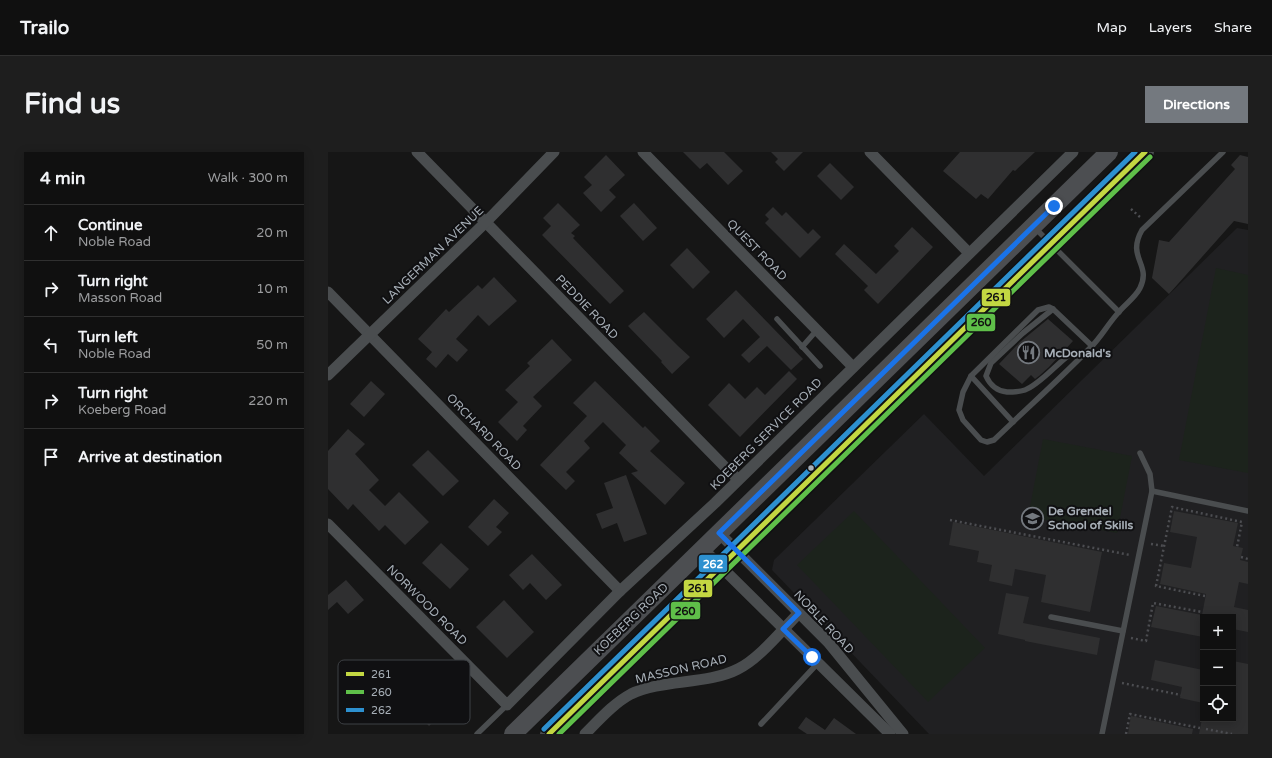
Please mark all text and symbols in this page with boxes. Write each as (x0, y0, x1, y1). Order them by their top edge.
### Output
text: Trailo (20, 17, 69, 39)
text: Map (1097, 19, 1127, 36)
text: Layers (1149, 19, 1192, 36)
text: Share (1214, 19, 1252, 36)
button: Directions (1145, 86, 1248, 123)
text: Find us (24, 87, 120, 121)
text: 4 min (40, 168, 85, 189)
text: Walk · 300 m (208, 170, 288, 186)
route end (1045, 197, 1063, 215)
street label: LANGERMAN AVENUE (380, 203, 487, 307)
text: Continue (78, 216, 142, 234)
street label: QUEST ROAD (724, 216, 790, 284)
icon: ahead (40, 222, 62, 244)
text: 20 m (256, 225, 288, 241)
text: Noble Road (78, 234, 151, 250)
text: Turn right (78, 272, 148, 290)
street label: PEDDIE ROAD (553, 272, 621, 342)
icon: right (40, 278, 62, 300)
text: 10 m (256, 281, 288, 297)
line badge: 261 (981, 288, 1011, 307)
text: Masson Road (78, 290, 162, 306)
text: 261 (986, 291, 1006, 304)
line badge: 260 (966, 313, 996, 332)
text: 260 (971, 316, 991, 329)
text: Turn left (78, 328, 138, 346)
icon: left (40, 334, 62, 356)
text: 50 m (256, 337, 288, 353)
restaurant icon: McDonald's (1016, 340, 1042, 366)
text: Noble Road (78, 346, 151, 362)
place label: McDonald's (1044, 346, 1111, 360)
street label: KOEBERG SERVICE ROAD (707, 375, 825, 493)
text: Turn right (78, 384, 148, 402)
icon: right (40, 390, 62, 412)
street label: ORCHARD ROAD (444, 391, 524, 473)
text: 220 m (248, 393, 288, 409)
text: Koeberg Road (78, 402, 167, 418)
icon: arrive (40, 446, 62, 468)
text: Arrive at destination (78, 448, 222, 466)
unlabelled marker (806, 463, 816, 473)
place label: De Grendel School of Skills (1048, 504, 1134, 532)
school or university icon: De Grendel School of Skills (1020, 505, 1046, 531)
line badge: 262 (698, 554, 728, 573)
text: 262 (703, 558, 723, 571)
street label: NORWOOD ROAD (384, 562, 470, 648)
line badge: 261 (683, 579, 713, 598)
street label: KOEBERG ROAD (591, 580, 671, 658)
text: 261 (688, 582, 708, 595)
street label: NOBLE ROAD (791, 587, 857, 657)
line badge: 260 (670, 601, 701, 620)
text: 260 (675, 605, 695, 618)
map controls (1200, 614, 1236, 722)
button: + (1200, 614, 1236, 650)
route start (803, 648, 821, 666)
button: − (1200, 650, 1236, 686)
street label: MASSON ROAD (634, 652, 728, 686)
legend (338, 660, 470, 724)
text: 261 (371, 668, 392, 681)
text: 260 (371, 686, 392, 699)
button: locate (1200, 686, 1236, 722)
text: 262 (371, 704, 392, 717)

